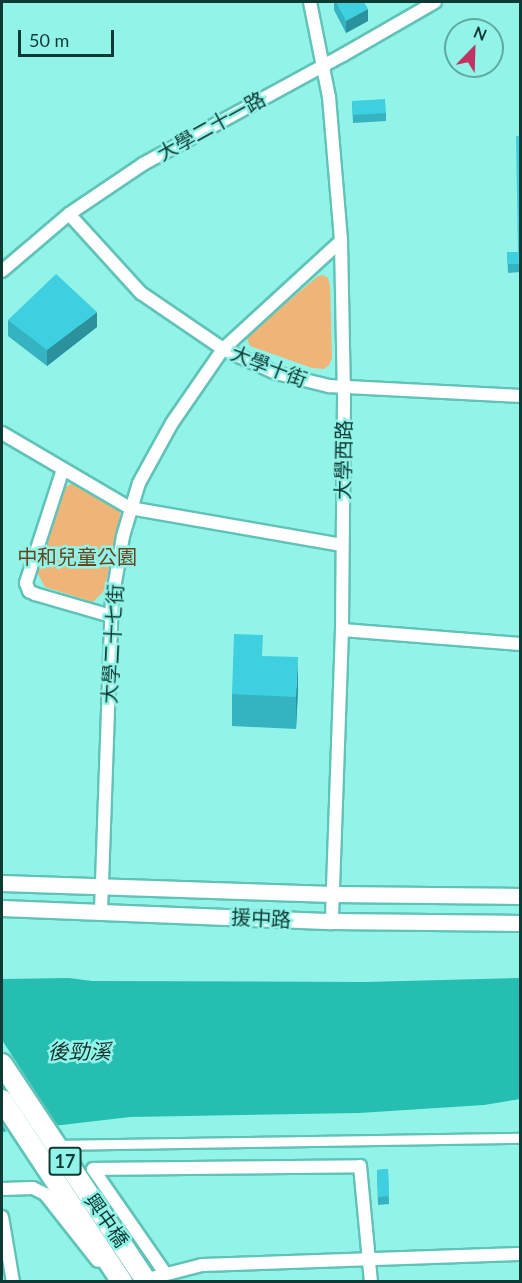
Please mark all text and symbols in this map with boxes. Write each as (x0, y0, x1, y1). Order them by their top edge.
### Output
scale bar (21, 18, 117, 56)
north arrow (444, 18, 504, 78)
text: N (471, 22, 490, 44)
text: 50 m (29, 29, 69, 51)
street label: 大學二十一路 (153, 86, 269, 166)
street label: 大學十街 (227, 340, 311, 392)
street label: 大學西路 (330, 420, 356, 500)
park label: 中和兒童公園 (17, 544, 137, 568)
street label: 大學二十七街 (97, 583, 127, 705)
street label: 援中路 (230, 904, 292, 932)
water label: 後勁溪 (48, 1038, 110, 1064)
road number: 17 (48, 1146, 82, 1176)
street label: 興中橋 (80, 1189, 134, 1251)

